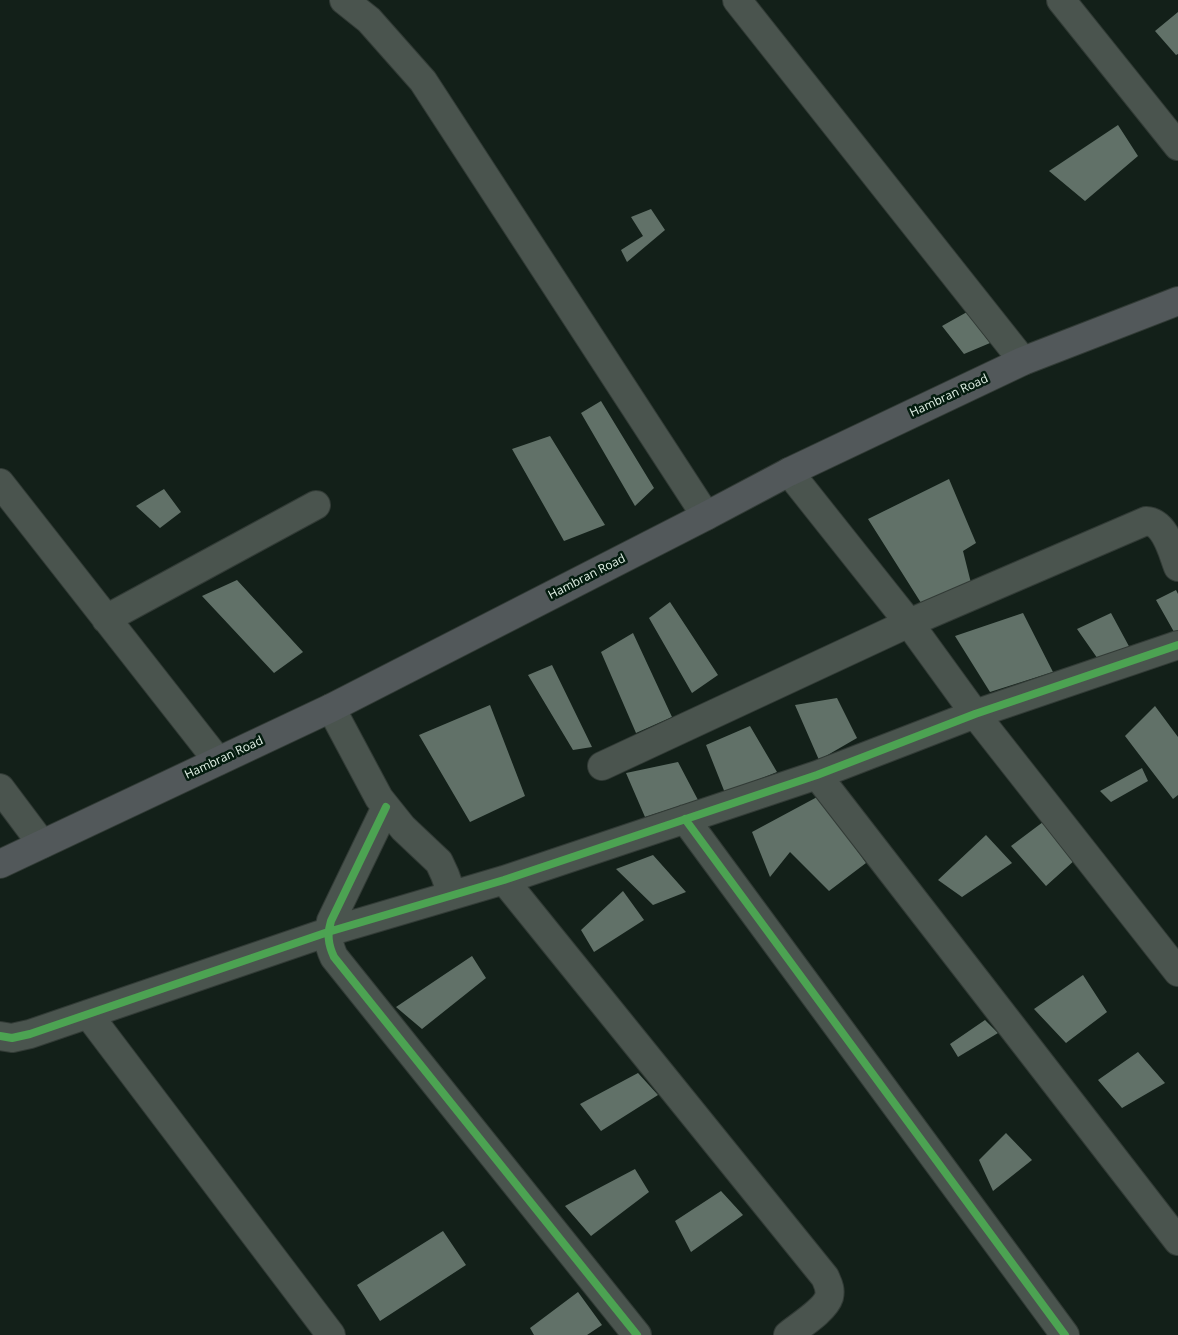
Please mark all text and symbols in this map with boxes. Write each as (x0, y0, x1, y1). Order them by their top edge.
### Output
street label: Hambran Road (908, 372, 990, 420)
street label: Hambran Road (546, 551, 628, 603)
street label: Hambran Road (183, 734, 265, 782)

